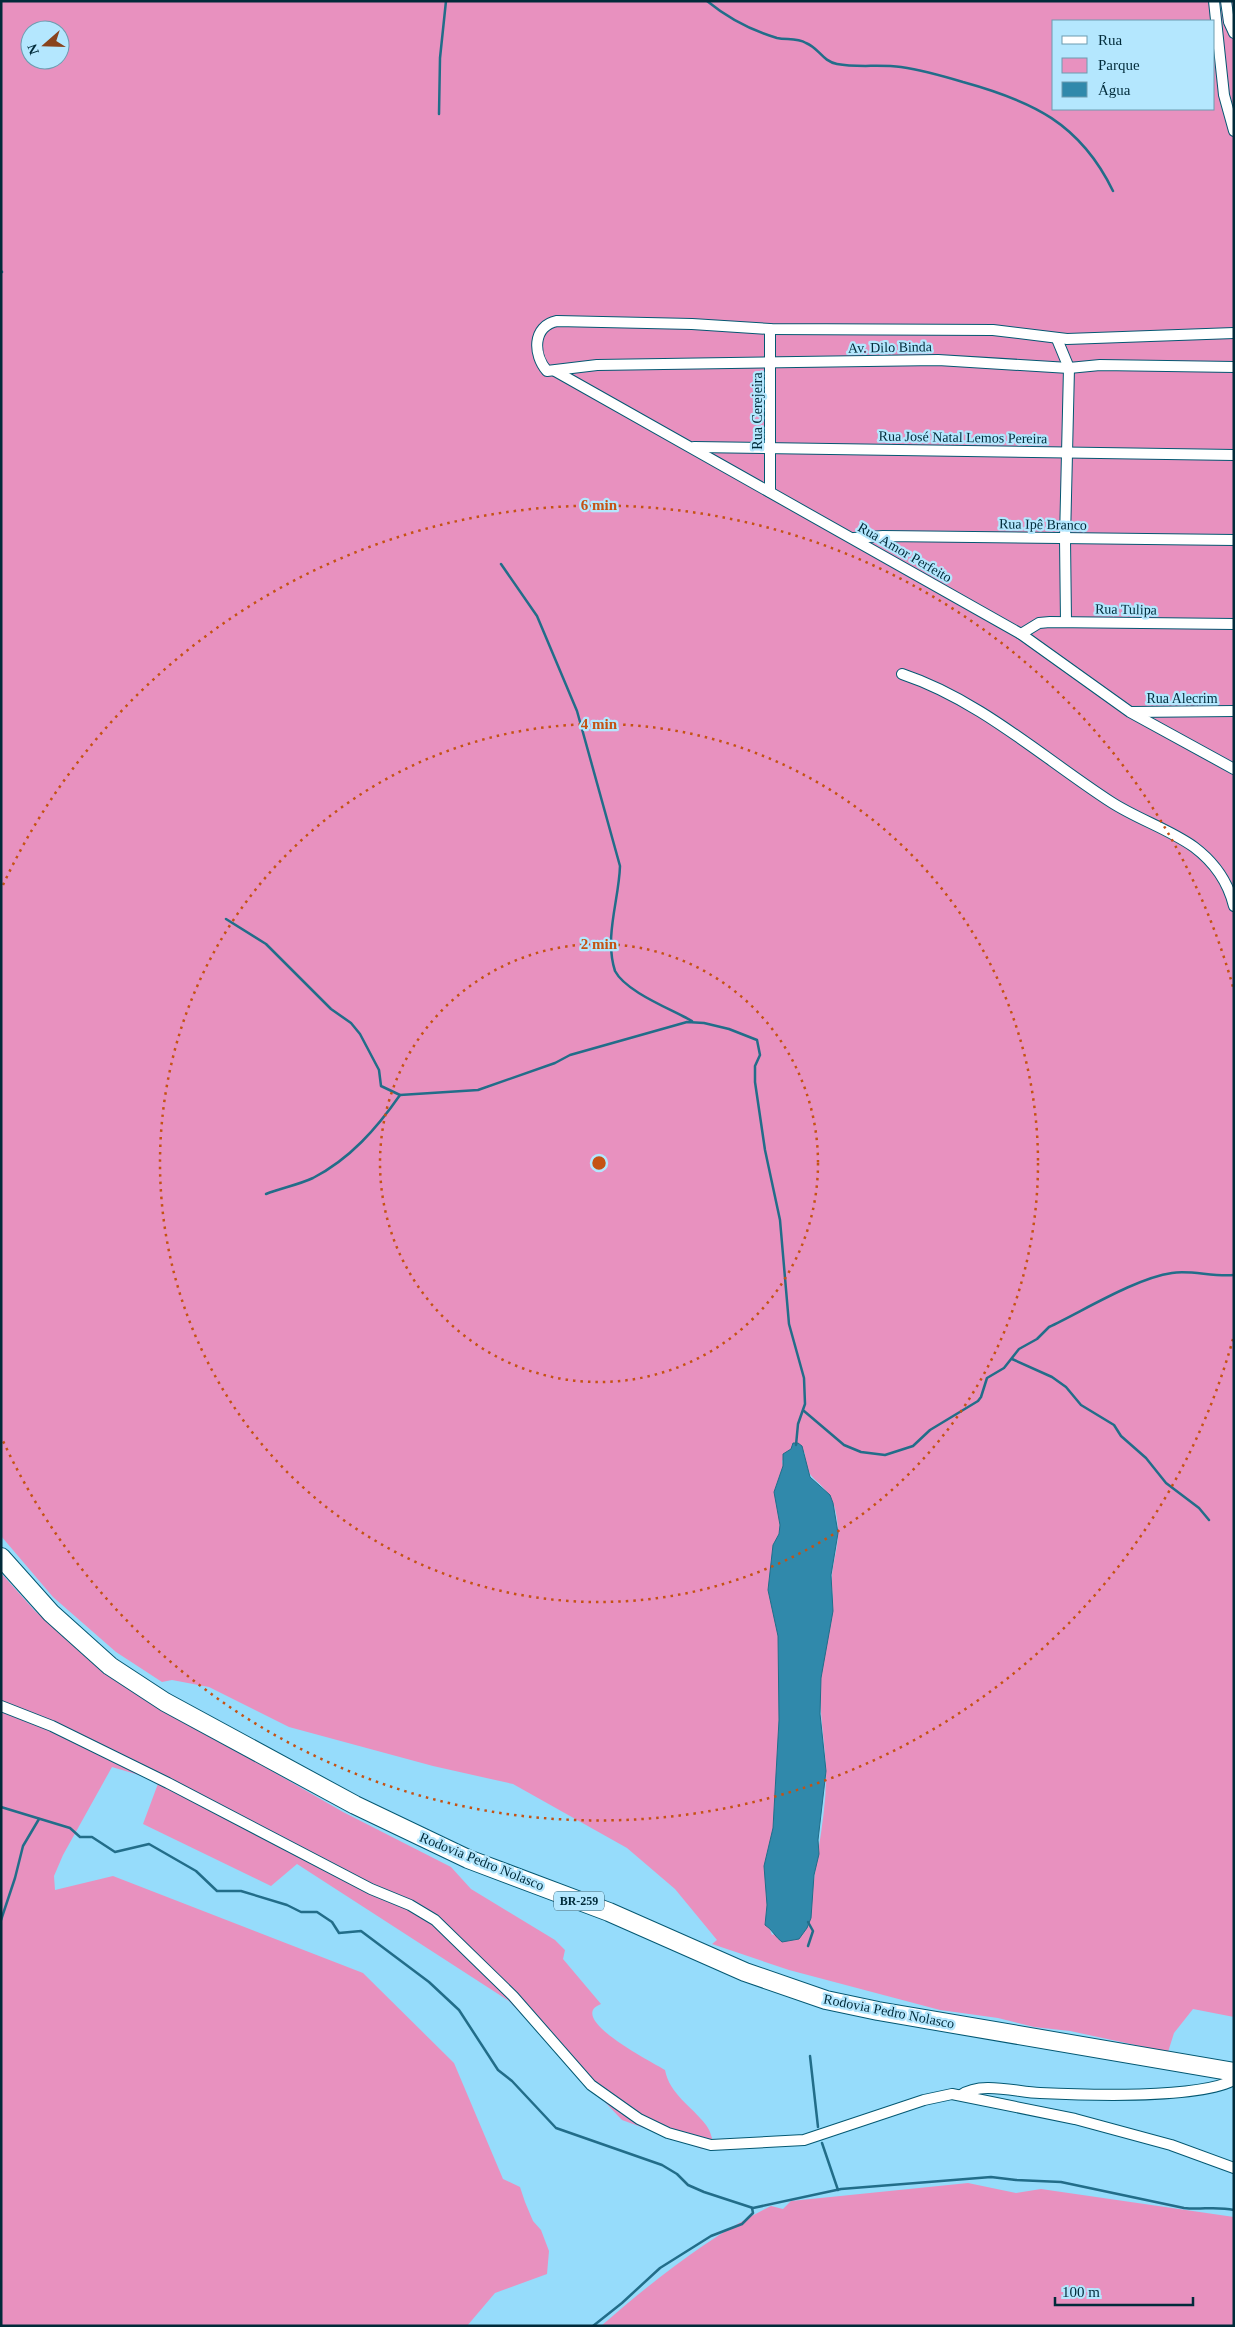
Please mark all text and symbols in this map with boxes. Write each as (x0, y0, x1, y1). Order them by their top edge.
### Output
north arrow (20, 20, 70, 70)
legend (1052, 20, 1215, 110)
text: Rua (1098, 32, 1123, 48)
text: N (24, 42, 42, 57)
text: Parque (1098, 57, 1140, 73)
text: Água (1098, 82, 1131, 98)
street label: Av. Dilo Binda (848, 339, 933, 356)
street label: Rua Cerejeira (750, 372, 765, 450)
street label: Rua José Natal Lemos Pereira (879, 429, 1048, 446)
text: 6 min (581, 497, 618, 513)
street label: Rua Ipê Branco (999, 516, 1087, 533)
street label: Rua Amor Perfeito (855, 519, 954, 585)
street label: Rua Tulipa (1095, 601, 1158, 618)
street label: Rua Alecrim (1146, 691, 1218, 706)
text: 4 min (581, 716, 618, 732)
text: 2 min (581, 936, 618, 952)
centre of rings (590, 1154, 608, 1172)
street label: Rodovia Pedro Nolasco (417, 1830, 546, 1893)
road number: BR-259 (554, 1892, 604, 1910)
street label: Rodovia Pedro Nolasco (822, 1991, 956, 2032)
scale bar (1055, 2274, 1192, 2306)
text: 100 m (1062, 2284, 1100, 2300)

